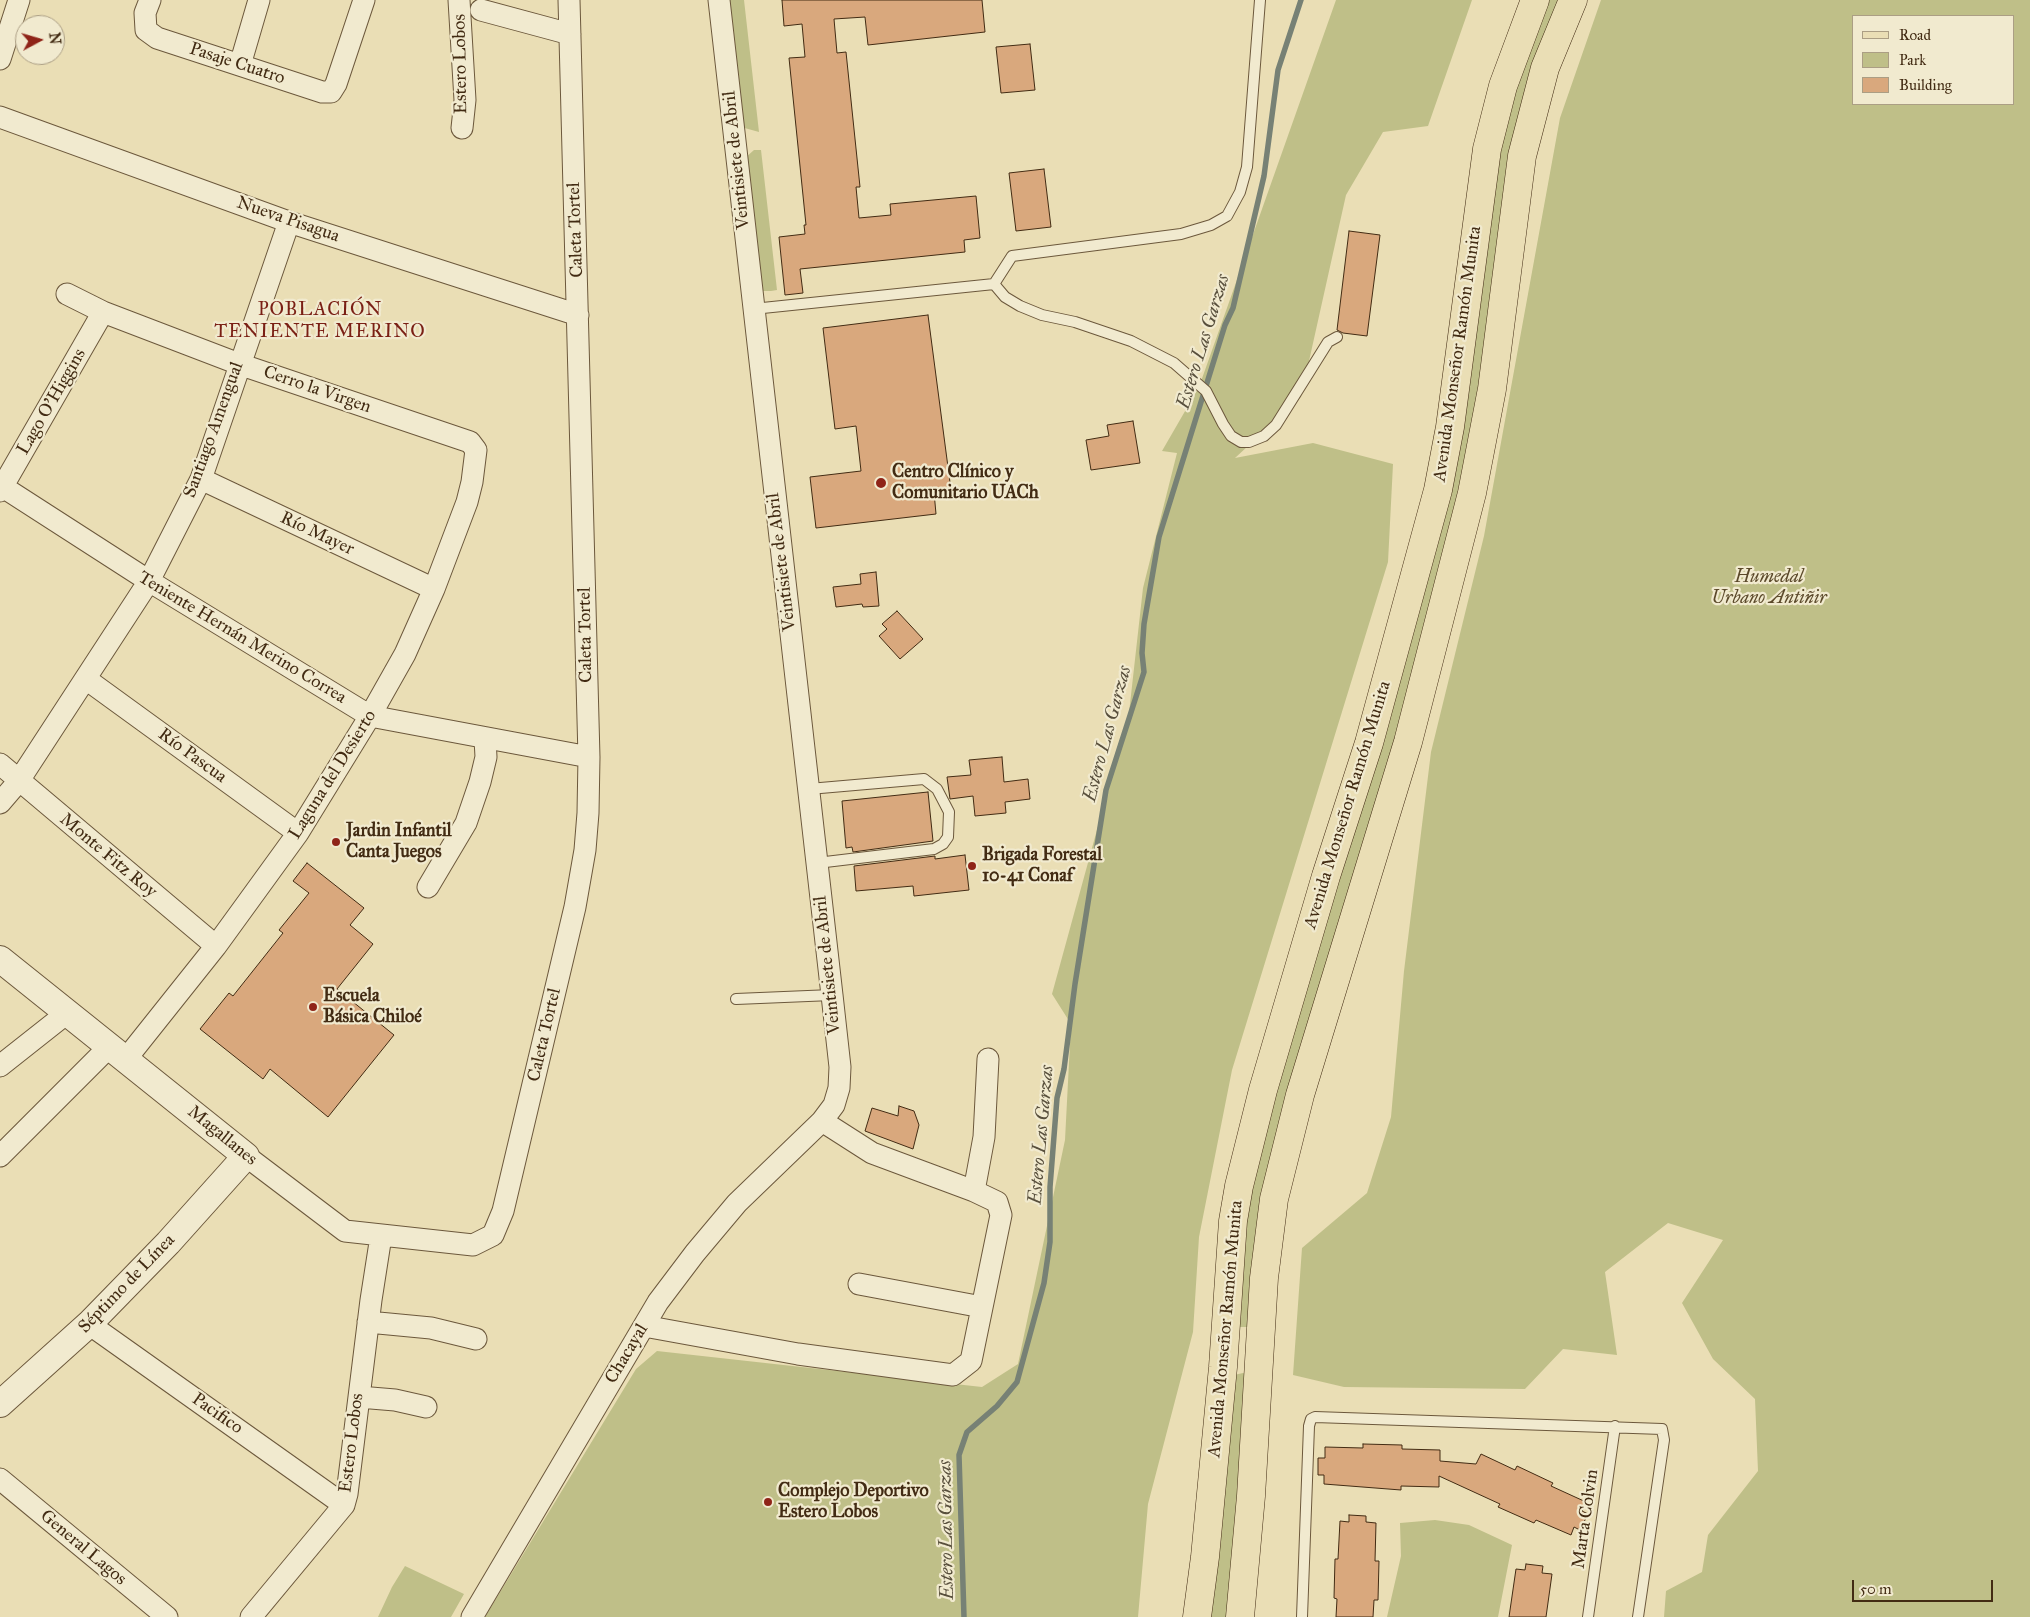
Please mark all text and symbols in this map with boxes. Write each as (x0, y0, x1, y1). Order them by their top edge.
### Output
street label: Estero Lobos (449, 14, 473, 114)
north arrow (15, 15, 65, 65)
legend (1852, 15, 2015, 105)
text: Road (1899, 26, 1931, 44)
text: N (45, 32, 63, 45)
street label: Pasaje Cuatro (186, 38, 288, 90)
text: Park (1899, 51, 1926, 69)
text: Building (1899, 76, 1952, 94)
street label: Veintisiete de Abril (719, 90, 755, 230)
street label: Caleta Tortel (564, 182, 588, 278)
street label: Nueva Pisagua (234, 192, 342, 248)
street label: Avenida Monseñor Ramón Munita (1429, 225, 1487, 483)
water label: Estero Las Garzas (1173, 272, 1235, 412)
district label: POBLACIÓN TENIENTE MERINO (212, 299, 428, 343)
street label: Lago O'Higgins (13, 345, 91, 459)
street label: Santiago Amengual (179, 359, 249, 501)
street label: Cerro la Virgen (260, 361, 374, 419)
place label: Centro Clínico y Comunitario UACh (892, 462, 1039, 504)
marker: Centro Clínico y Comunitario UACh (874, 476, 888, 490)
street label: Veintisiete de Abril (763, 492, 801, 632)
street label: Río Mayer (277, 508, 357, 560)
street label: Teniente Hernán Merino Correa (134, 567, 350, 709)
park label: Humedal Urbano Antiñir (1711, 567, 1827, 610)
street label: Caleta Tortel (574, 587, 598, 683)
water label: Estero Las Garzas (1079, 664, 1137, 804)
street label: Avenida Monseñor Ramón Munita (1300, 678, 1396, 932)
street label: Laguna del Desierto (284, 706, 382, 844)
street label: Río Pascua (153, 724, 231, 788)
street label: Monte Fitz Roy (55, 809, 161, 903)
place label: Jardin Infantil Canta Juegos (346, 821, 452, 864)
marker: Jardin Infantil Canta Juegos (330, 836, 342, 848)
place label: Brigada Forestal 10-41 Conaf (982, 845, 1102, 888)
marker: Brigada Forestal 10-41 Conaf (966, 860, 978, 872)
street label: Veintisiete de Abril (810, 895, 846, 1035)
place label: Escuela Básica Chiloé (323, 986, 422, 1028)
street label: Caleta Tortel (524, 986, 566, 1084)
marker: Escuela Básica Chiloé (307, 1001, 319, 1013)
water label: Estero Las Garzas (1025, 1064, 1059, 1206)
street label: Magallanes (183, 1101, 261, 1171)
street label: Avenida Monseñor Ramón Munita (1204, 1200, 1248, 1458)
street label: Séptimo de Línea (74, 1230, 180, 1338)
street label: Chacayal (601, 1320, 653, 1388)
street label: Pacifico (187, 1389, 247, 1439)
street label: Estero Lobos (335, 1392, 369, 1494)
water label: Estero Las Garzas (934, 1460, 960, 1600)
street label: Marta Colvin (1568, 1468, 1604, 1570)
place label: Complejo Deportivo Estero Lobos (778, 1481, 929, 1524)
marker: Complejo Deportivo Estero Lobos (762, 1496, 774, 1508)
street label: General Lagos (35, 1506, 131, 1590)
scale bar (1855, 1570, 1996, 1602)
text: 50 m (1860, 1580, 1892, 1598)

